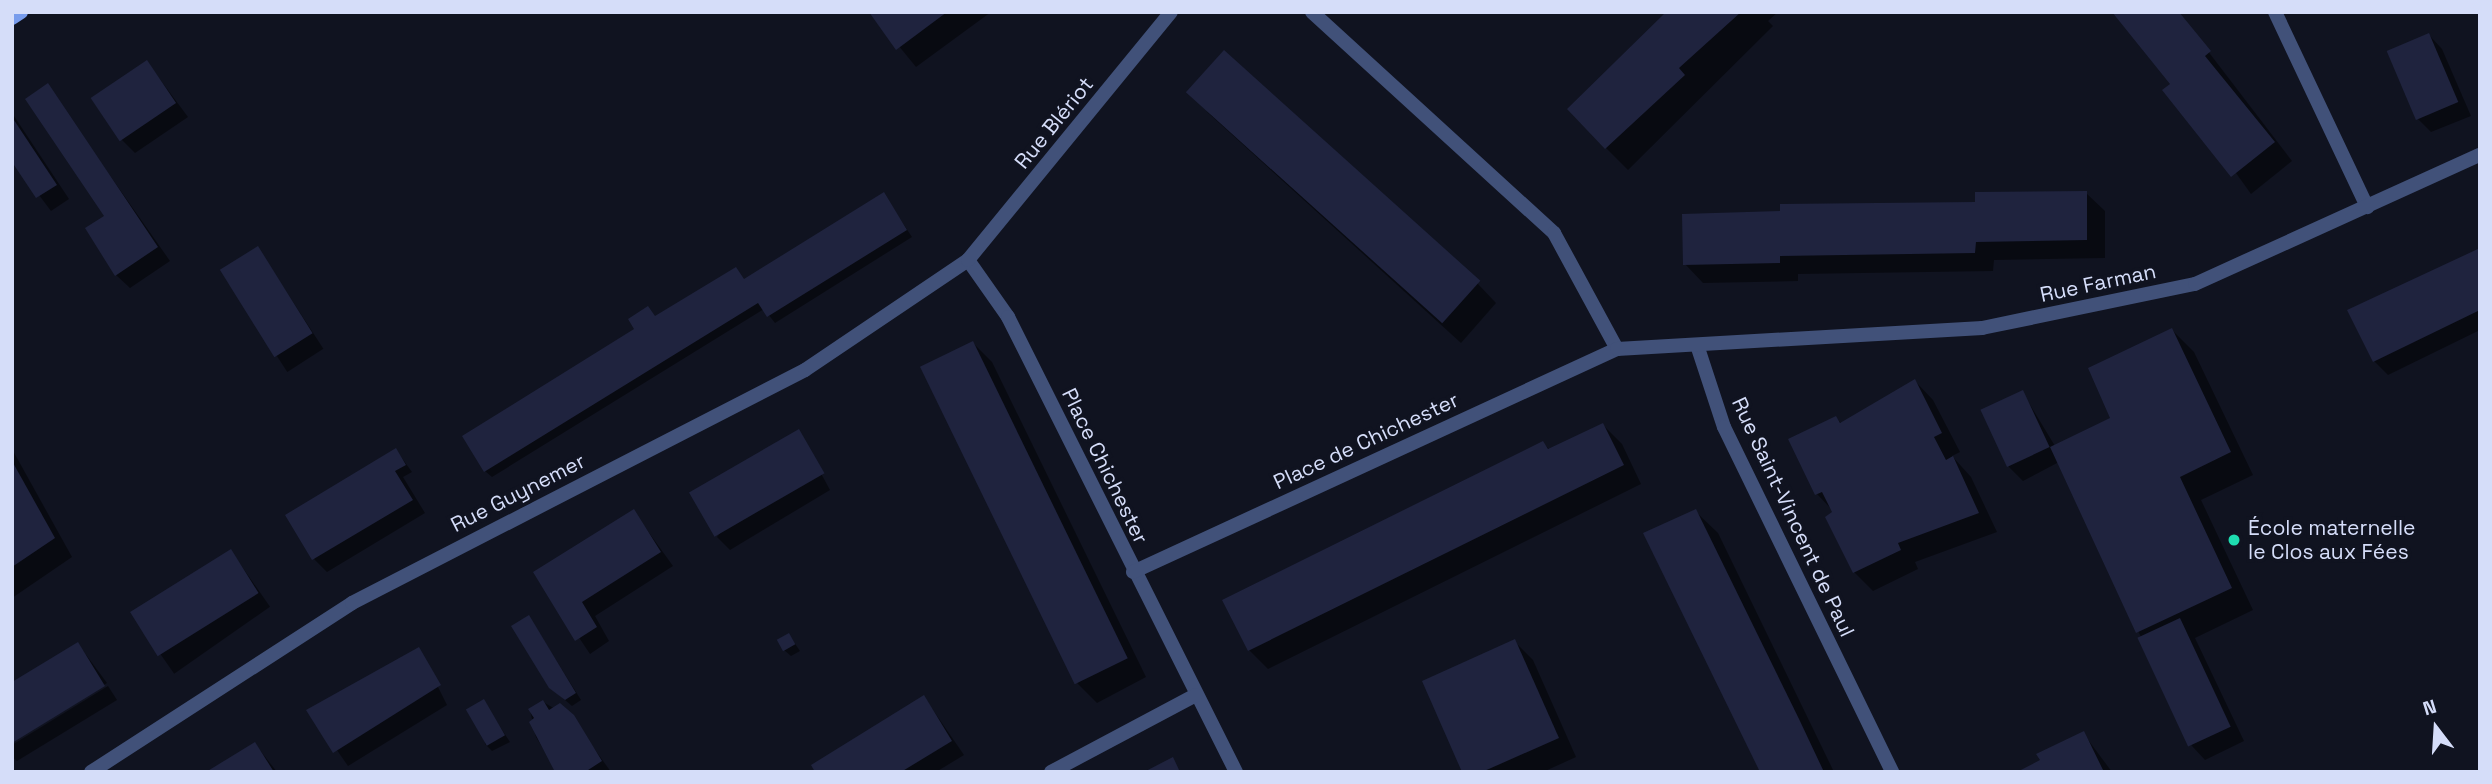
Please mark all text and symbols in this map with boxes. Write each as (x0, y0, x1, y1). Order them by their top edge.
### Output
street label: Rue Blériot (1009, 72, 1099, 174)
street label: Rue Farman (2038, 258, 2158, 308)
street label: Place Chichester (1056, 384, 1154, 548)
street label: Place de Chichester (1270, 387, 1462, 495)
street label: Rue Saint-Vincent de Paul (1726, 393, 1860, 641)
street label: Rue Guynemer (447, 448, 589, 538)
place label: École maternelle le Clos aux Fées (2248, 515, 2415, 565)
marker: École maternelle le Clos aux Fées (2226, 532, 2242, 548)
north arrow (2401, 693, 2471, 763)
text: N (2420, 694, 2439, 721)

